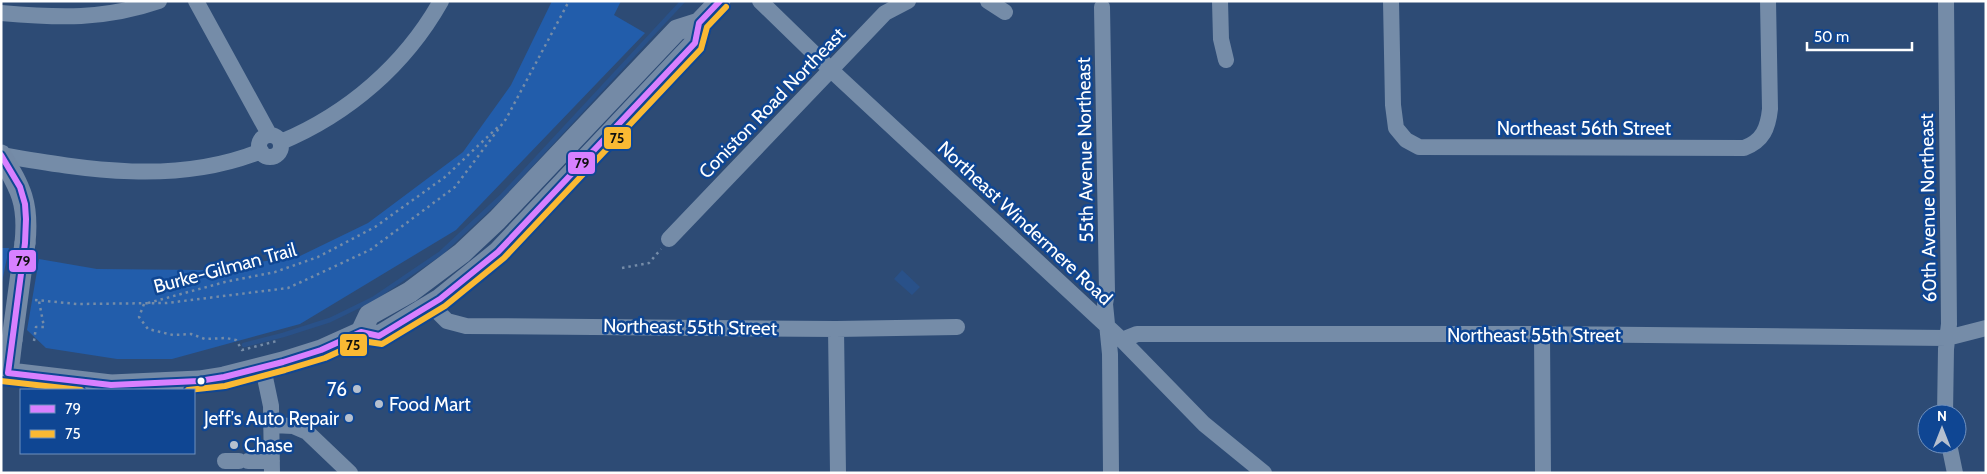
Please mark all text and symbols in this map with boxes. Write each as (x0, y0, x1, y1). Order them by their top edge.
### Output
scale bar (1807, 20, 1912, 52)
street label: Coniston Road Northeast (694, 22, 850, 183)
text: 50 m (1814, 28, 1849, 46)
street label: 55th Avenue Northeast (1072, 57, 1098, 243)
street label: 60th Avenue Northeast (1915, 113, 1941, 303)
street label: Northeast 56th Street (1497, 117, 1672, 140)
line badge: 75 (603, 126, 632, 150)
text: 75 (610, 129, 624, 147)
street label: Northeast Windermere Road (933, 136, 1117, 310)
line badge: 79 (567, 151, 596, 175)
text: 79 (574, 154, 590, 172)
street label: Burke-Gilman Trail (151, 238, 299, 298)
line badge: 79 (8, 249, 37, 273)
text: 79 (15, 252, 31, 270)
street label: Northeast 55th Street (603, 314, 778, 340)
street label: Northeast 55th Street (1447, 324, 1622, 347)
line badge: 75 (339, 333, 368, 357)
text: 75 (346, 336, 360, 354)
unlabelled marker (196, 376, 206, 386)
place label: 76 (327, 378, 347, 401)
marker: 76 (351, 383, 363, 395)
legend (20, 389, 195, 454)
place label: Food Mart (389, 393, 471, 416)
marker: Food Mart (373, 398, 385, 410)
text: 79 (65, 400, 81, 418)
north arrow (1917, 404, 1967, 454)
place label: Jeff's Auto Repair (203, 407, 339, 430)
text: N (1937, 407, 1947, 425)
marker: Jeff's Auto Repair (343, 412, 355, 424)
text: 75 (65, 425, 81, 443)
place label: Chase (244, 434, 293, 457)
marker: Chase (228, 439, 240, 451)

